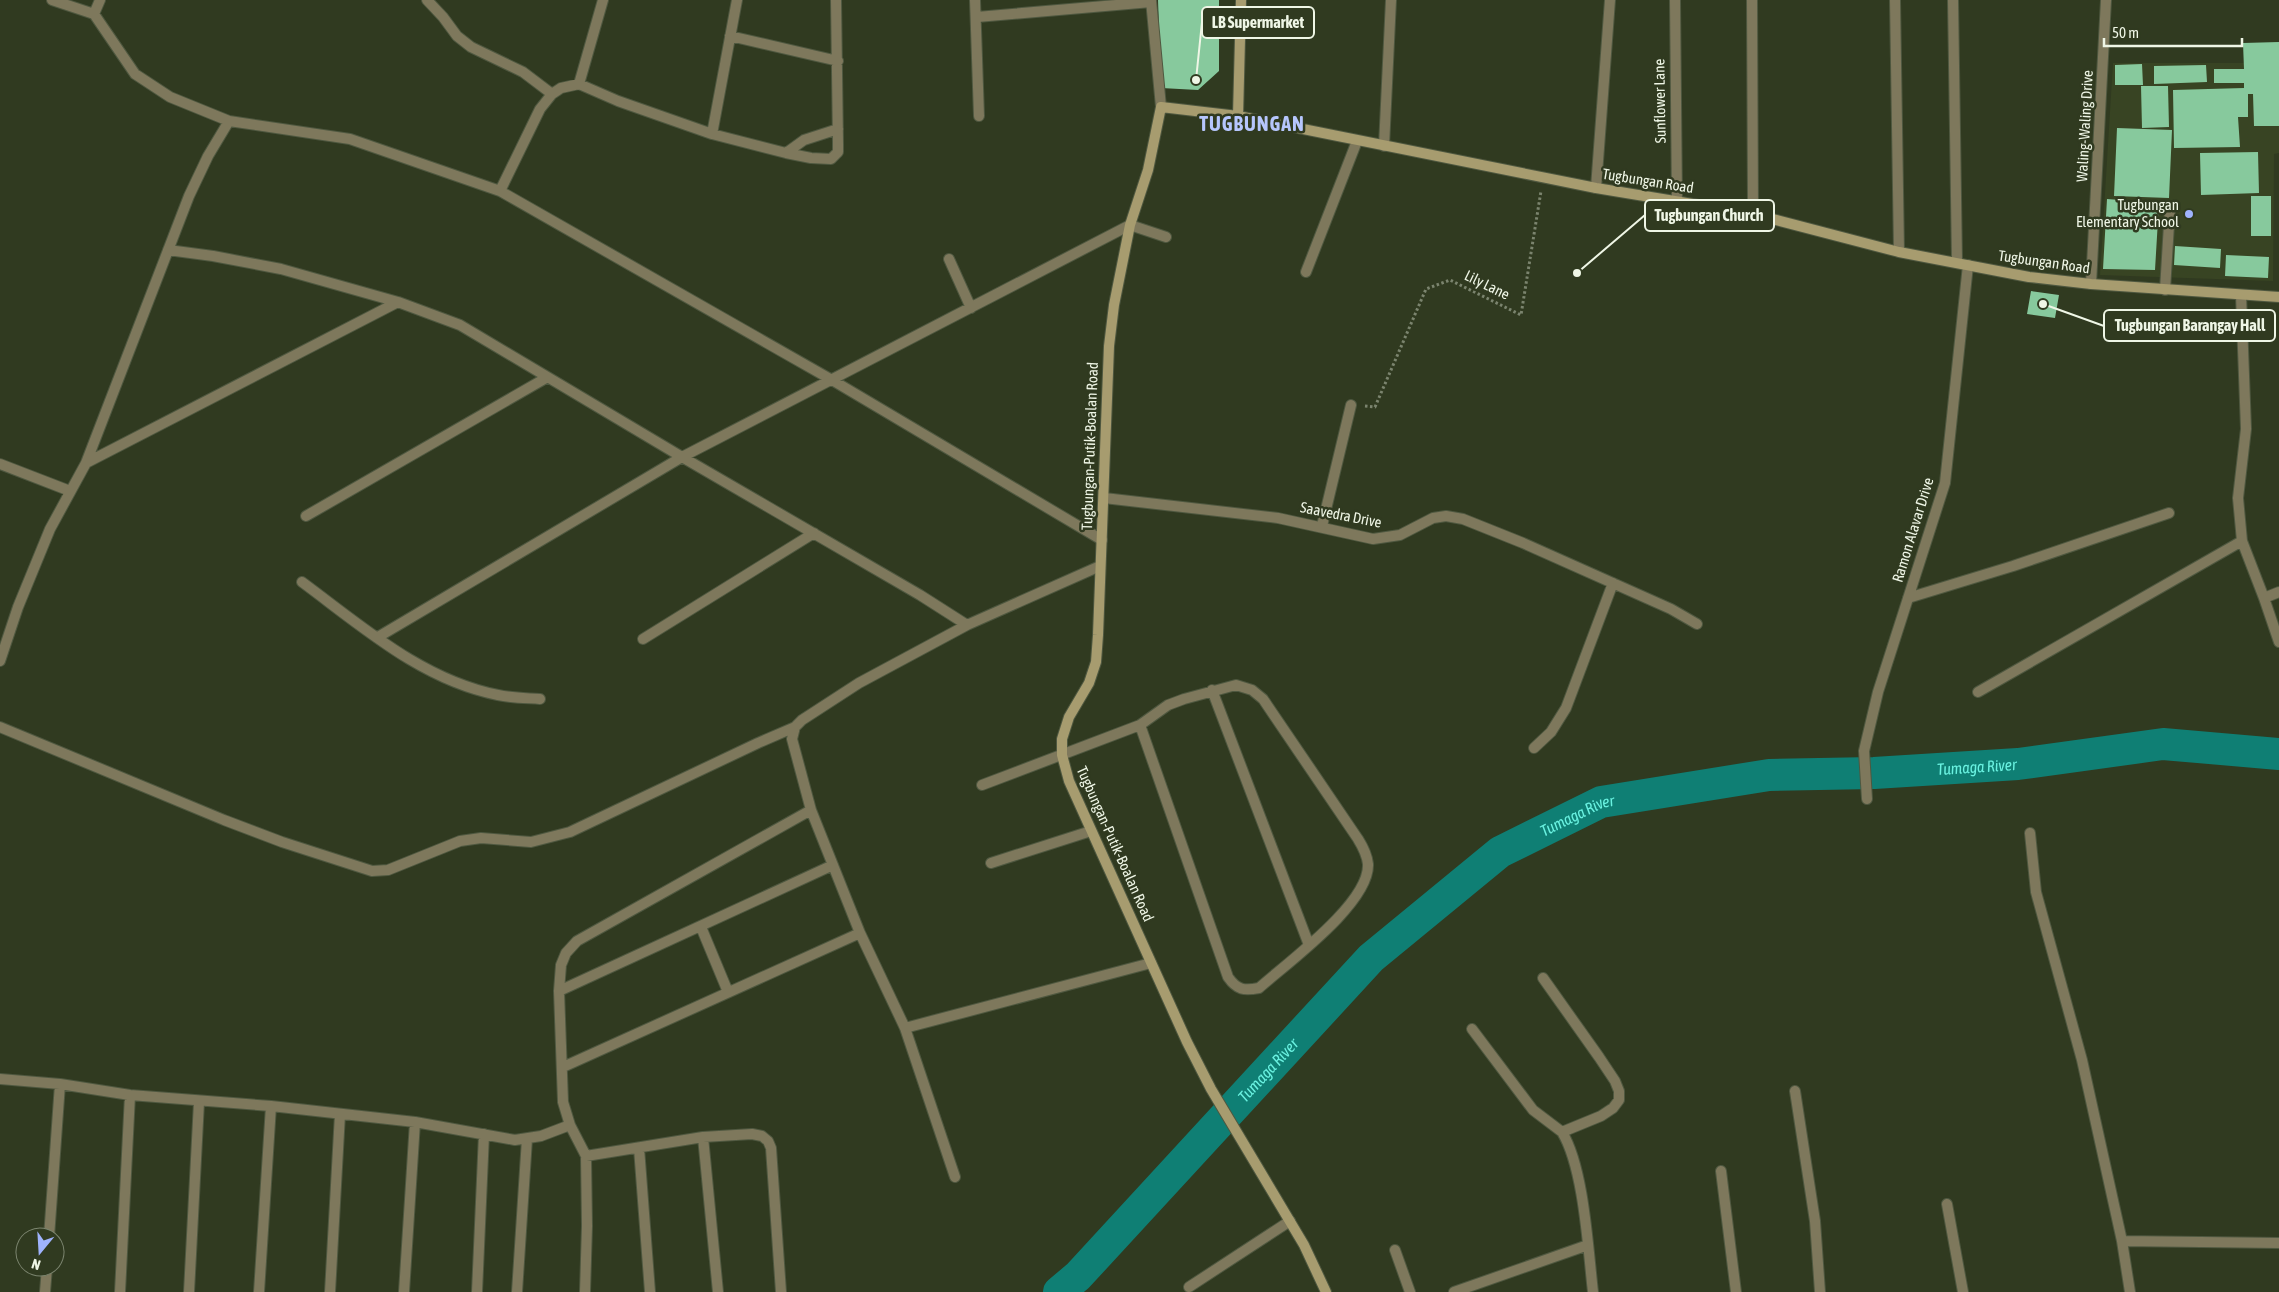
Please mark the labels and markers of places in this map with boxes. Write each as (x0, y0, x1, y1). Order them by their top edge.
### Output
callout: LB Supermarket (1202, 7, 1314, 38)
place label: Tugbungan Elementary School (2076, 196, 2179, 230)
callout: Tugbungan Church (1645, 200, 1774, 231)
marker: Tugbungan Elementary School (2183, 208, 2195, 220)
callout: Tugbungan Barangay Hall (2104, 310, 2275, 341)

